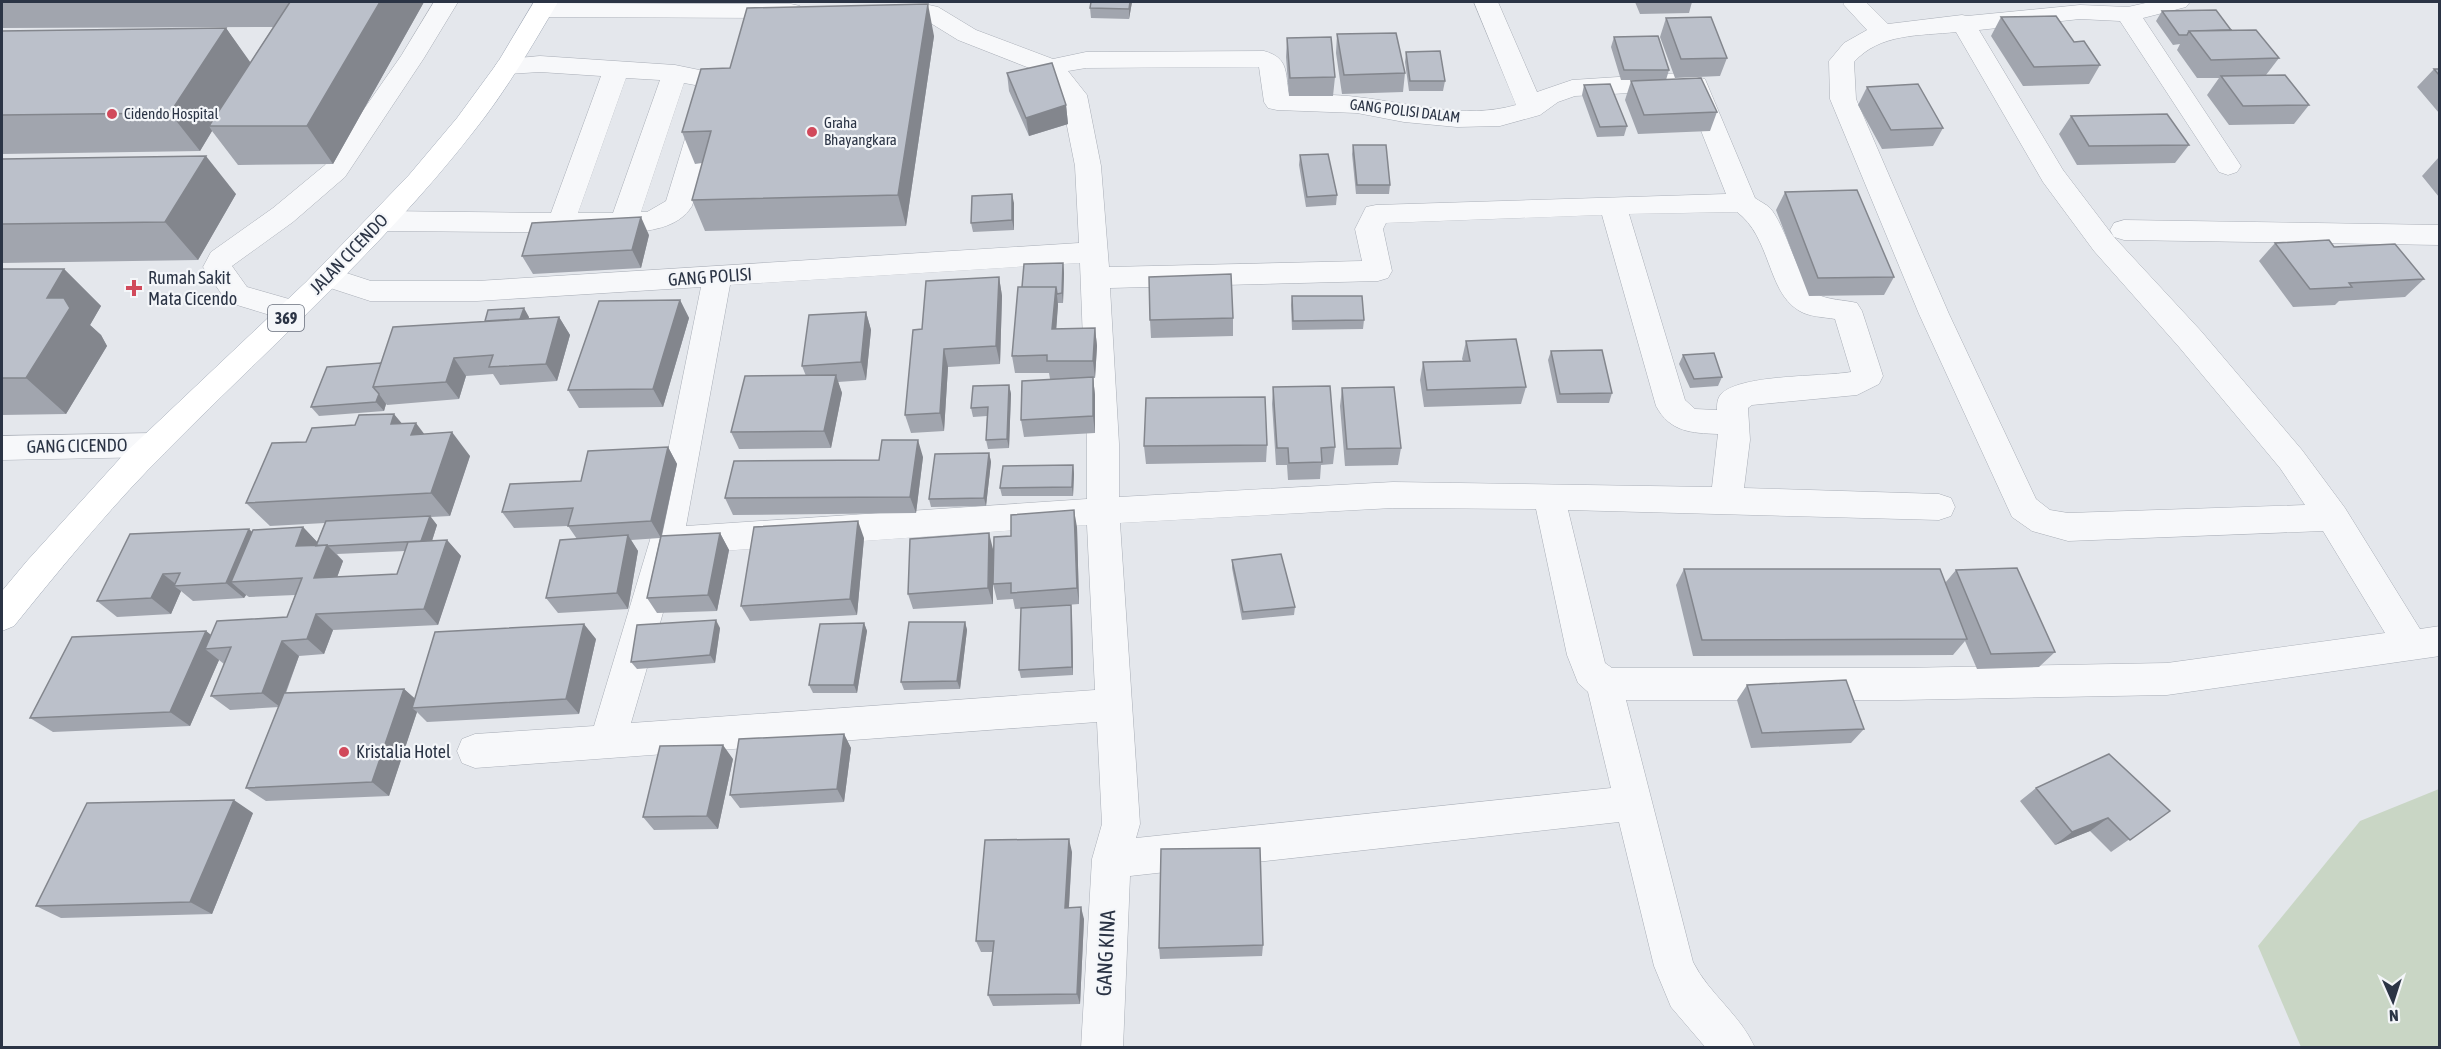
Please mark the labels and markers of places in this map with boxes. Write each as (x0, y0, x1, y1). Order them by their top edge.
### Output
place label: Cidendo Hospital (124, 105, 219, 122)
marker: Cidendo Hospital (105, 107, 119, 121)
place label: Graha Bhayangkara (824, 114, 897, 148)
marker: Graha Bhayangkara (805, 125, 819, 139)
place label: Rumah Sakit Mata Cicendo (148, 267, 237, 309)
marker: Rumah Sakit Mata Cicendo (125, 279, 143, 297)
place label: Kristalia Hotel (356, 741, 451, 762)
marker: Kristalia Hotel (337, 745, 351, 759)

